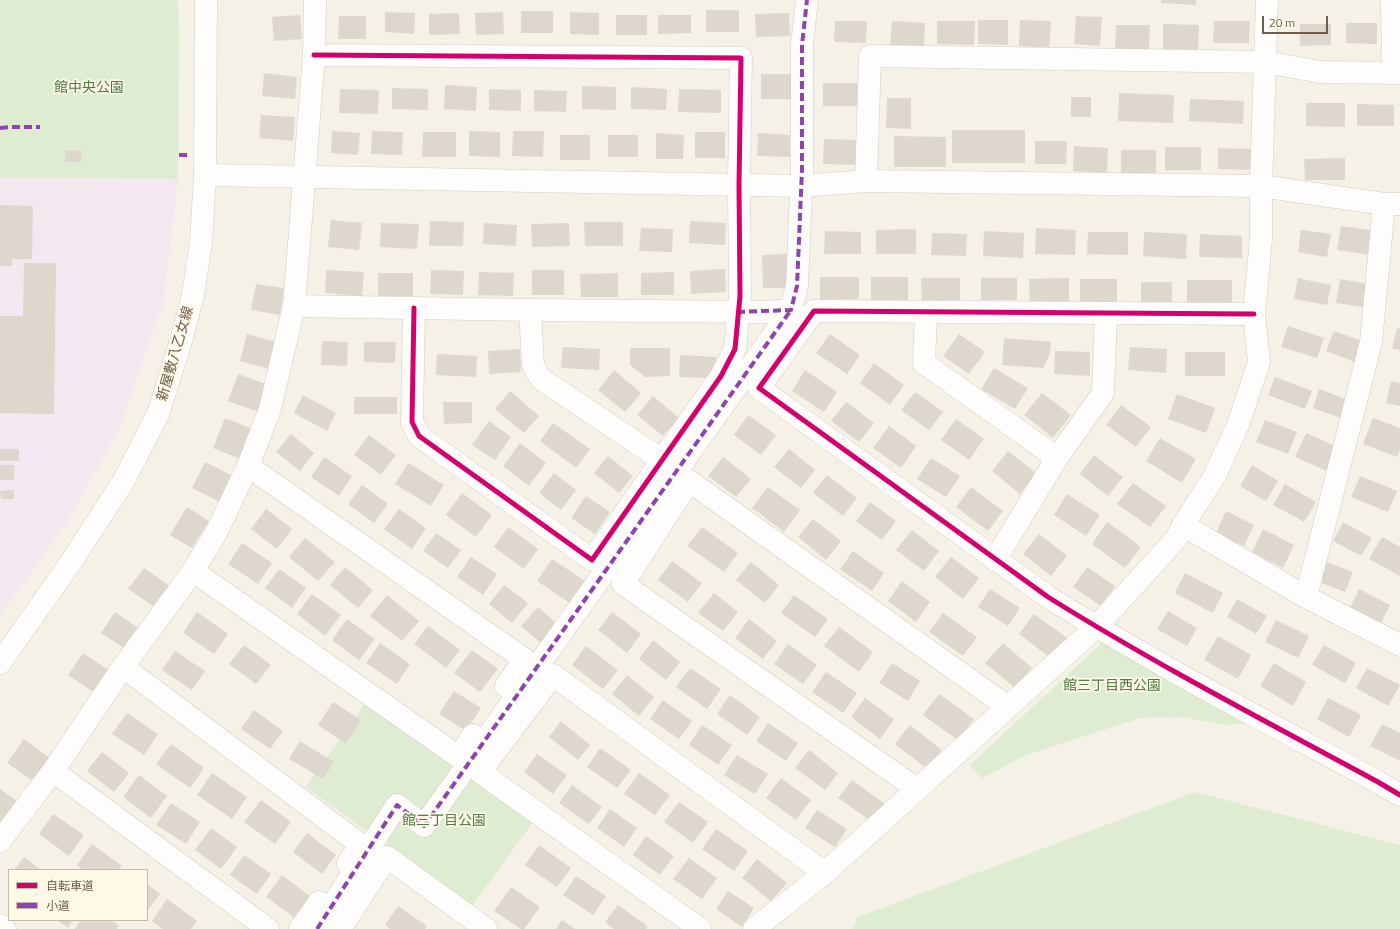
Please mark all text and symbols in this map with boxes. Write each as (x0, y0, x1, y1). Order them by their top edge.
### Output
scale bar (1264, 8, 1330, 34)
text: 20 m (1269, 13, 1295, 32)
park label: 館中央公園 (54, 81, 124, 97)
street label: 新屋敷八乙女線 (154, 305, 198, 403)
park label: 館三丁目西公園 (1063, 679, 1161, 695)
park label: 館三丁目公園 (402, 814, 486, 830)
legend (8, 869, 148, 921)
text: 自転車道 (46, 876, 94, 895)
text: 小道 (46, 896, 70, 915)

